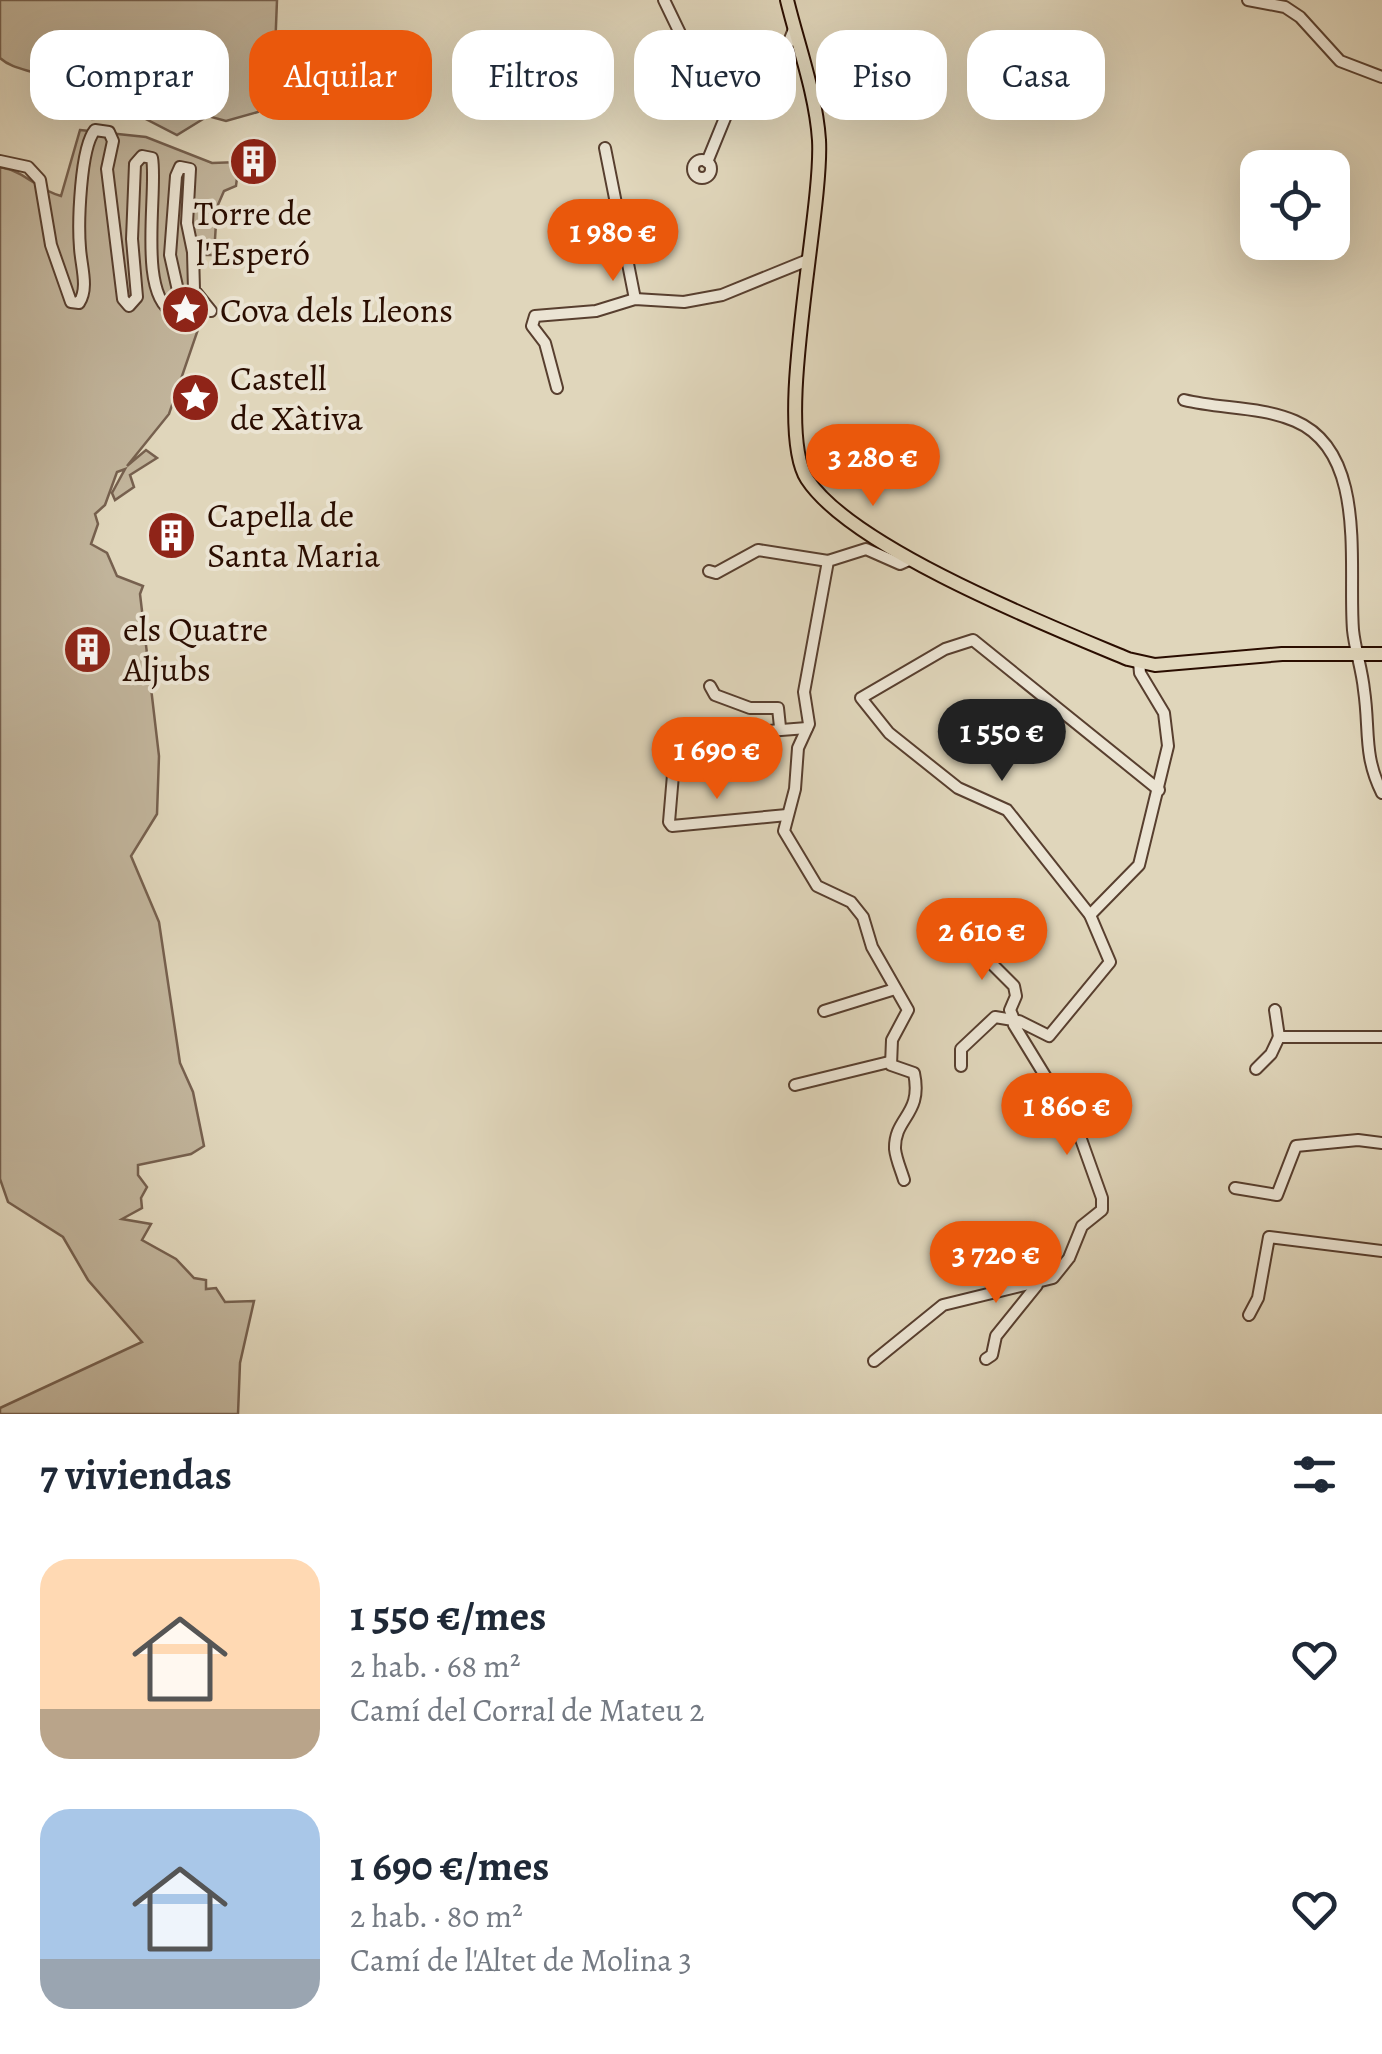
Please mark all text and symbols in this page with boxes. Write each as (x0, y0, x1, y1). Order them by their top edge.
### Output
chip: Comprar (30, 30, 229, 120)
chip: Alquilar (249, 30, 432, 120)
chip: Filtros (452, 30, 614, 120)
chip: Nuevo (634, 30, 796, 120)
chip: Piso (816, 30, 947, 120)
chip: Casa (967, 30, 1105, 120)
building icon: Torre de l'Esperó (227, 135, 279, 187)
map controls (1240, 150, 1350, 260)
button: locate (1240, 150, 1350, 260)
place label: Torre de l'Esperó (194, 189, 312, 277)
pin: 1 980 € (521, 199, 705, 284)
text: 1 980 € (569, 209, 657, 253)
place icon: Cova dels Lleons (159, 284, 211, 336)
place label: Cova dels Lleons (220, 286, 453, 334)
place label: Castell de Xàtiva (230, 354, 364, 442)
place icon: Castell de Xàtiva (169, 372, 221, 424)
pin: 3 280 € (781, 424, 965, 509)
text: 3 280 € (828, 434, 918, 478)
place label: Capella de Santa Maria (207, 491, 381, 579)
building icon: Capella de Santa Maria (146, 509, 198, 561)
place label: els Quatre Aljubs (122, 605, 268, 693)
building icon: els Quatre Aljubs (62, 623, 114, 675)
pin: 1 550 € (910, 699, 1094, 784)
text: 1 550 € (960, 709, 1044, 753)
pin: 1 690 € (625, 717, 809, 802)
text: 1 690 € (674, 727, 760, 771)
pin: 2 610 € (890, 898, 1074, 983)
text: 2 610 € (938, 908, 1026, 952)
pin: 1 860 € (975, 1073, 1159, 1158)
text: 1 860 € (1023, 1083, 1111, 1127)
pin: 3 720 € (904, 1221, 1088, 1306)
text: 3 720 € (952, 1231, 1040, 1275)
text: 7 viviendas (40, 1446, 232, 1503)
icon: filters (1287, 1447, 1342, 1502)
text: 1 550 €/mes (350, 1587, 546, 1644)
icon: home (120, 1599, 240, 1719)
icon: heart (1287, 1632, 1342, 1687)
text: 2 hab. · 68 m² (350, 1644, 520, 1688)
text: Camí del Corral de Mateu 2 (350, 1688, 704, 1732)
text: 1 690 €/mes (350, 1837, 550, 1894)
icon: home (120, 1849, 240, 1969)
icon: heart (1287, 1882, 1342, 1937)
text: 2 hab. · 80 m² (350, 1894, 523, 1938)
text: Camí de l'Altet de Molina 3 (350, 1938, 692, 1982)

